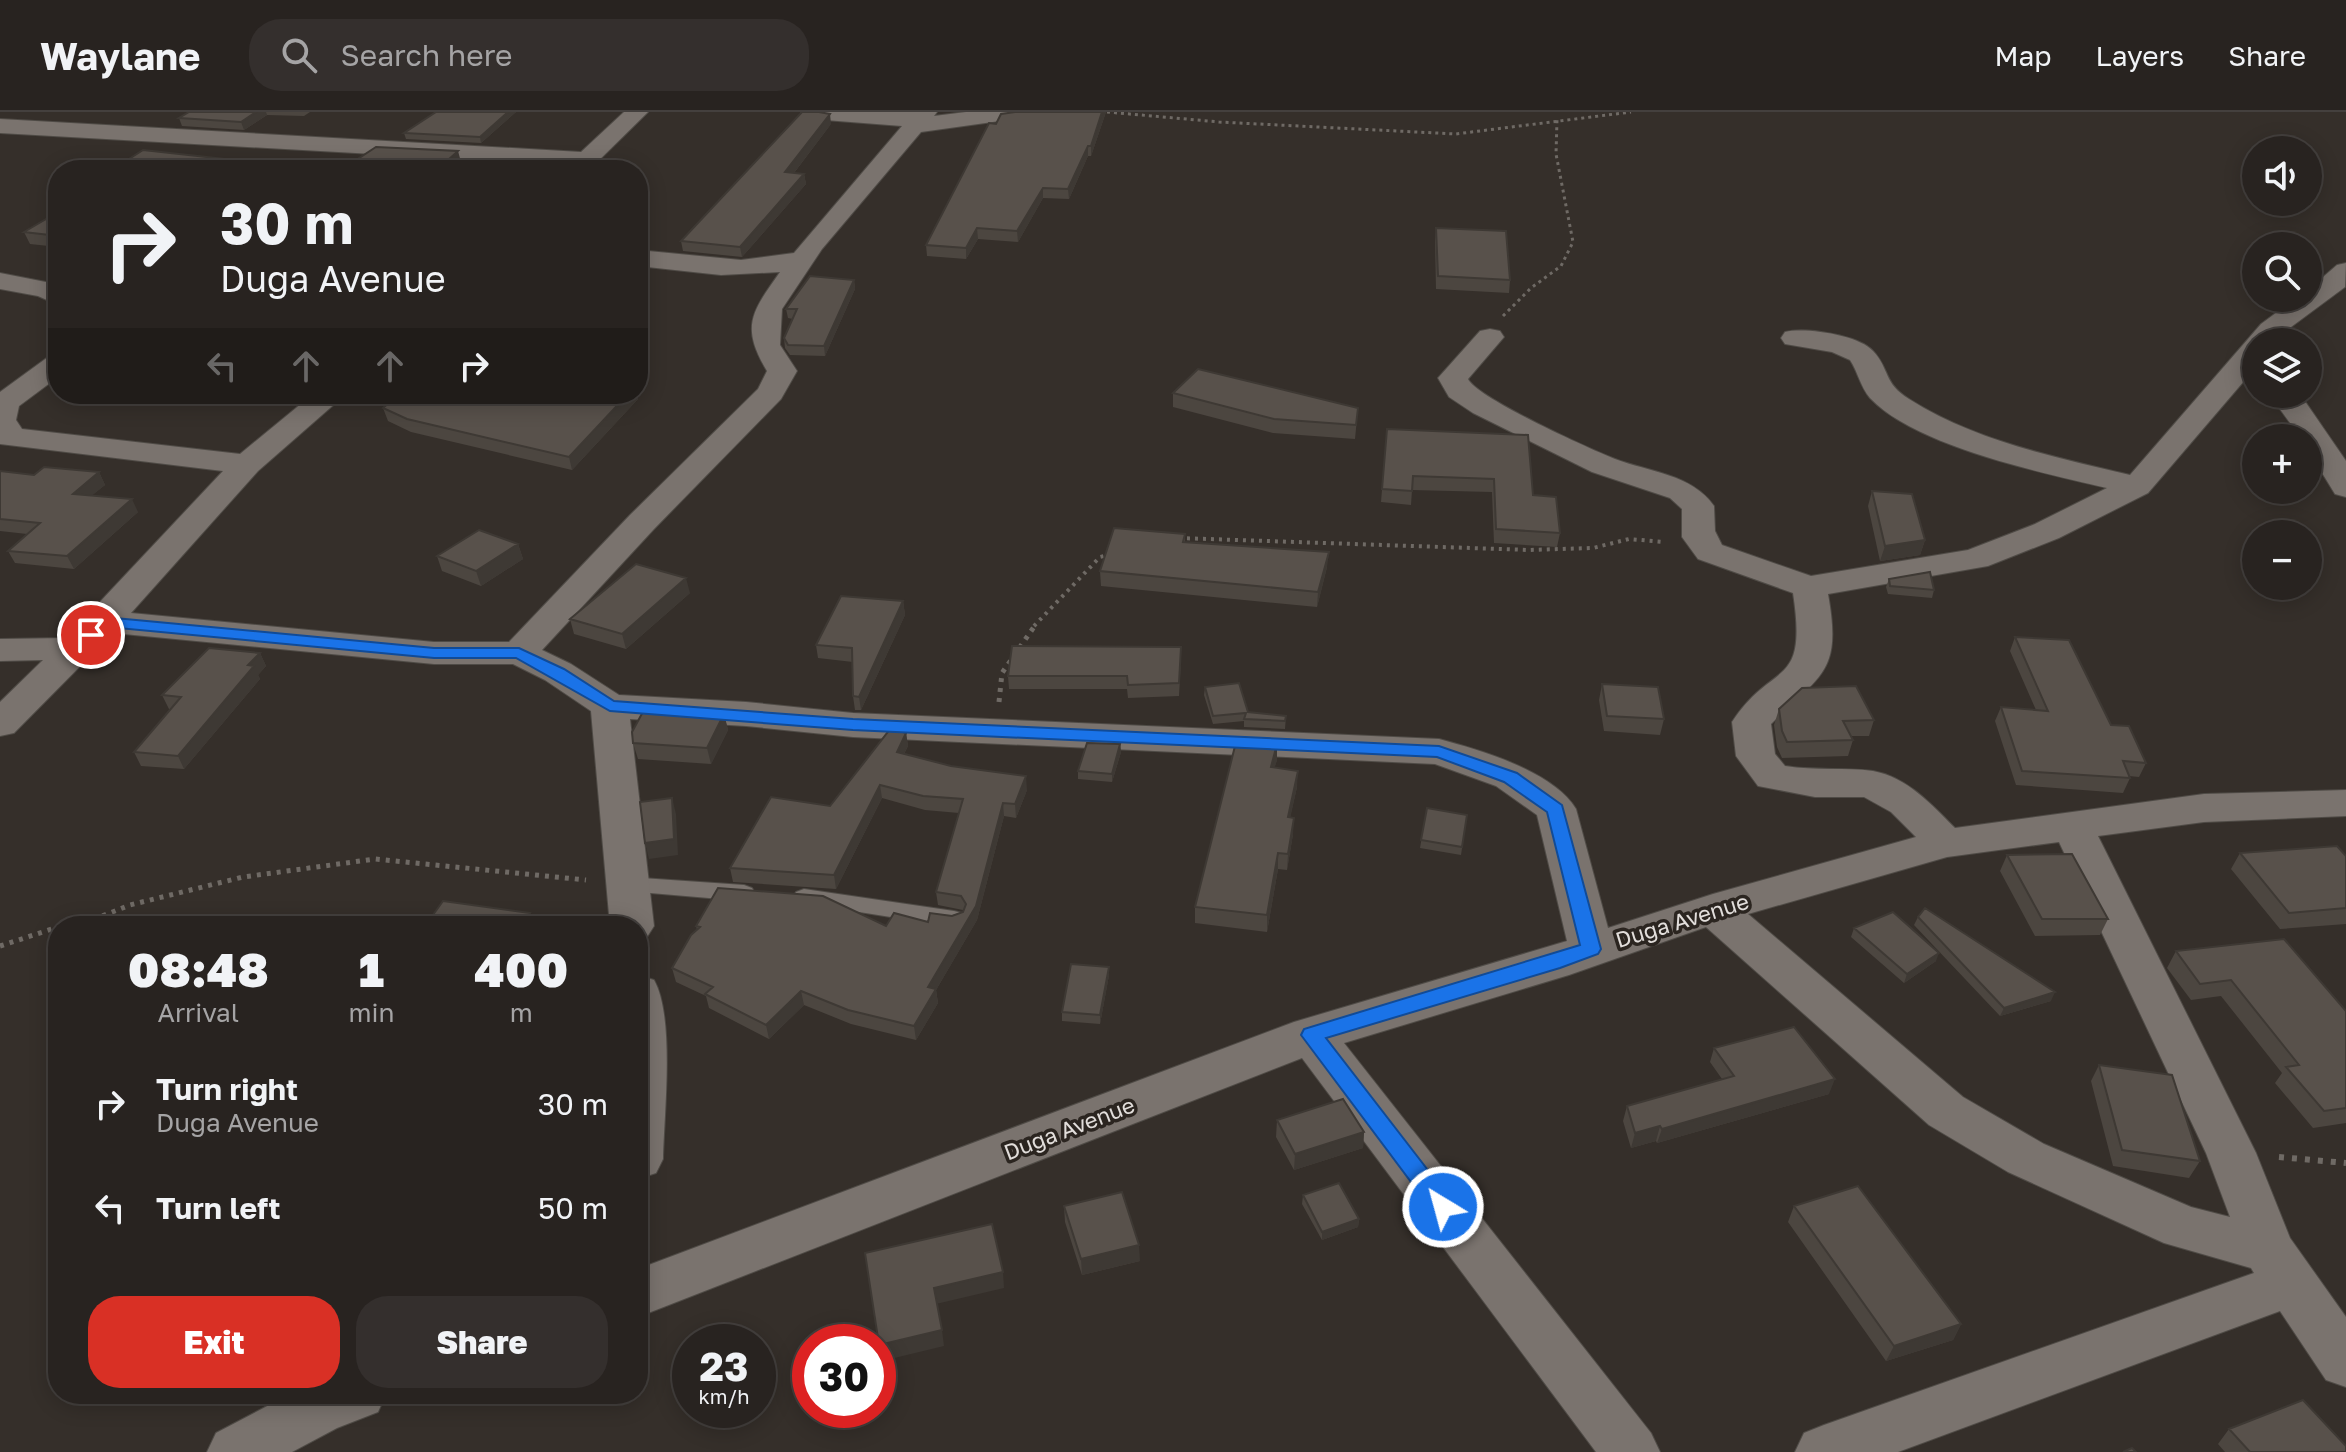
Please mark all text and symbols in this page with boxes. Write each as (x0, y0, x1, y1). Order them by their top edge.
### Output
search box (249, 19, 809, 91)
text: Waylane (40, 33, 201, 78)
icon: search (277, 33, 321, 77)
text: Search here (341, 37, 512, 73)
text: Map (1994, 39, 2052, 72)
text: Layers (2096, 39, 2184, 72)
text: Share (2228, 39, 2306, 72)
map controls (2242, 136, 2322, 600)
button: sound (2242, 136, 2322, 216)
text: 30 m (220, 189, 354, 256)
icon: right (88, 192, 192, 296)
button: search (2242, 232, 2322, 312)
text: Duga Avenue (220, 257, 446, 300)
button: layers (2242, 328, 2322, 408)
icon: left (200, 344, 244, 388)
icon: ahead (284, 344, 328, 388)
icon: ahead (368, 344, 412, 388)
icon: right (452, 344, 496, 388)
button: + (2242, 424, 2322, 504)
button: − (2242, 520, 2322, 600)
pin (57, 601, 125, 669)
icon: arrive (69, 613, 113, 657)
street label: Duga Avenue (1612, 887, 1752, 953)
text: 08:48 (128, 940, 269, 998)
text: 1 (359, 940, 384, 998)
text: 400 (474, 940, 568, 998)
text: Arrival (158, 997, 239, 1028)
text: min (349, 997, 394, 1028)
text: m (510, 997, 533, 1028)
text: Turn right (156, 1071, 298, 1107)
icon: right (88, 1082, 132, 1126)
text: 30 m (538, 1086, 608, 1122)
street label: Duga Avenue (1000, 1091, 1138, 1165)
text: Duga Avenue (156, 1107, 319, 1138)
position arrow (1401, 1165, 1485, 1249)
icon: left (88, 1186, 132, 1230)
text: Turn left (156, 1190, 281, 1226)
text: 50 m (538, 1190, 608, 1226)
button: Exit (88, 1296, 340, 1388)
button: Share (356, 1296, 608, 1388)
speed limit sign: 30 (792, 1324, 896, 1428)
text: 23 (700, 1342, 748, 1390)
text: km/h (699, 1384, 749, 1408)

